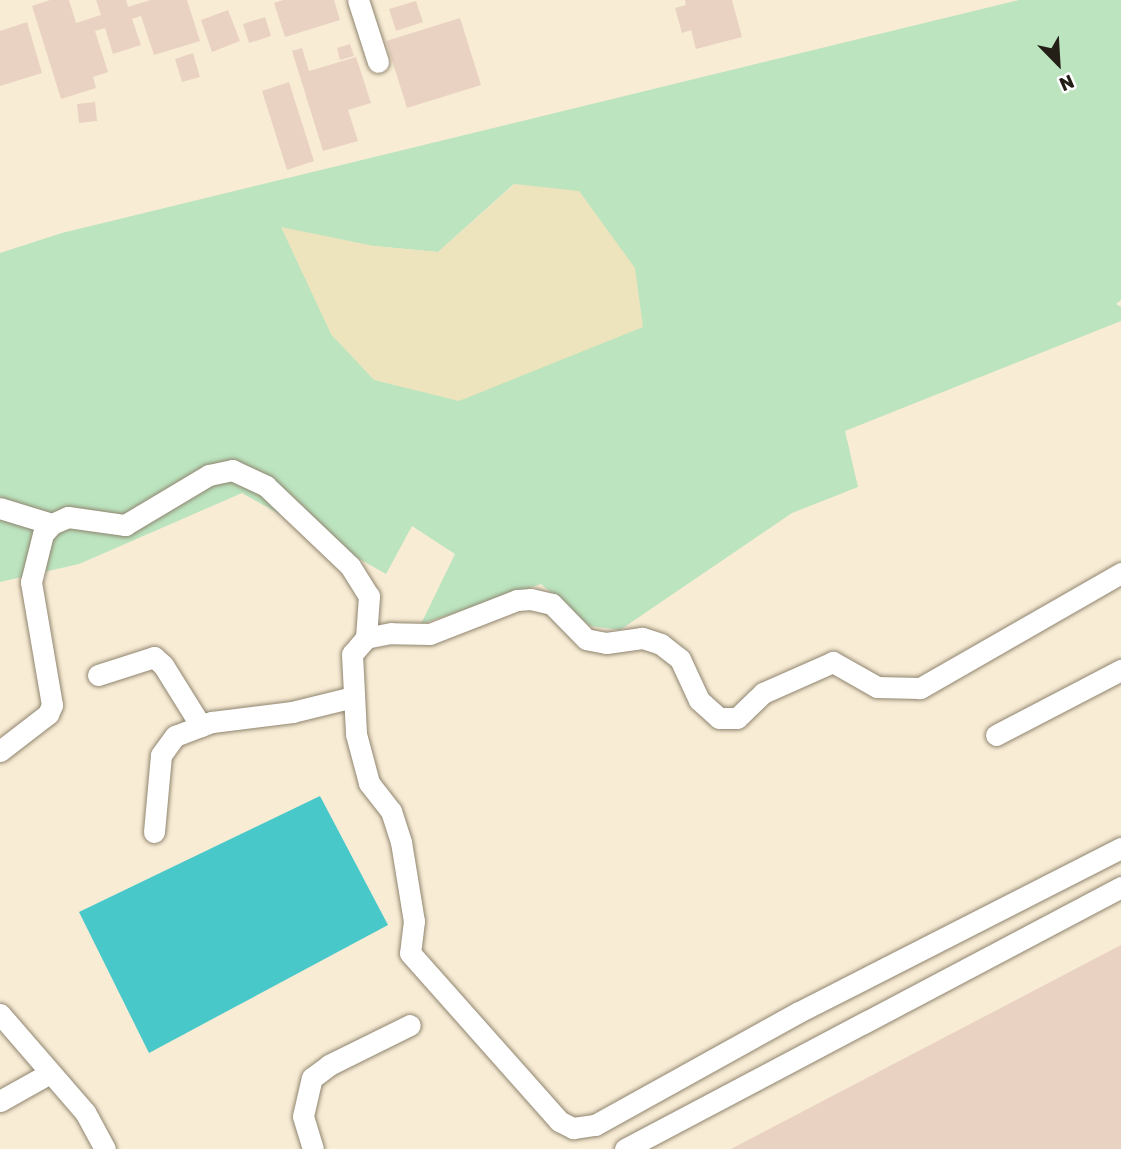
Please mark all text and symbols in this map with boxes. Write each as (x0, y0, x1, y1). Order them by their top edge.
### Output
north arrow (1023, 28, 1093, 98)
text: N (1056, 69, 1078, 96)

